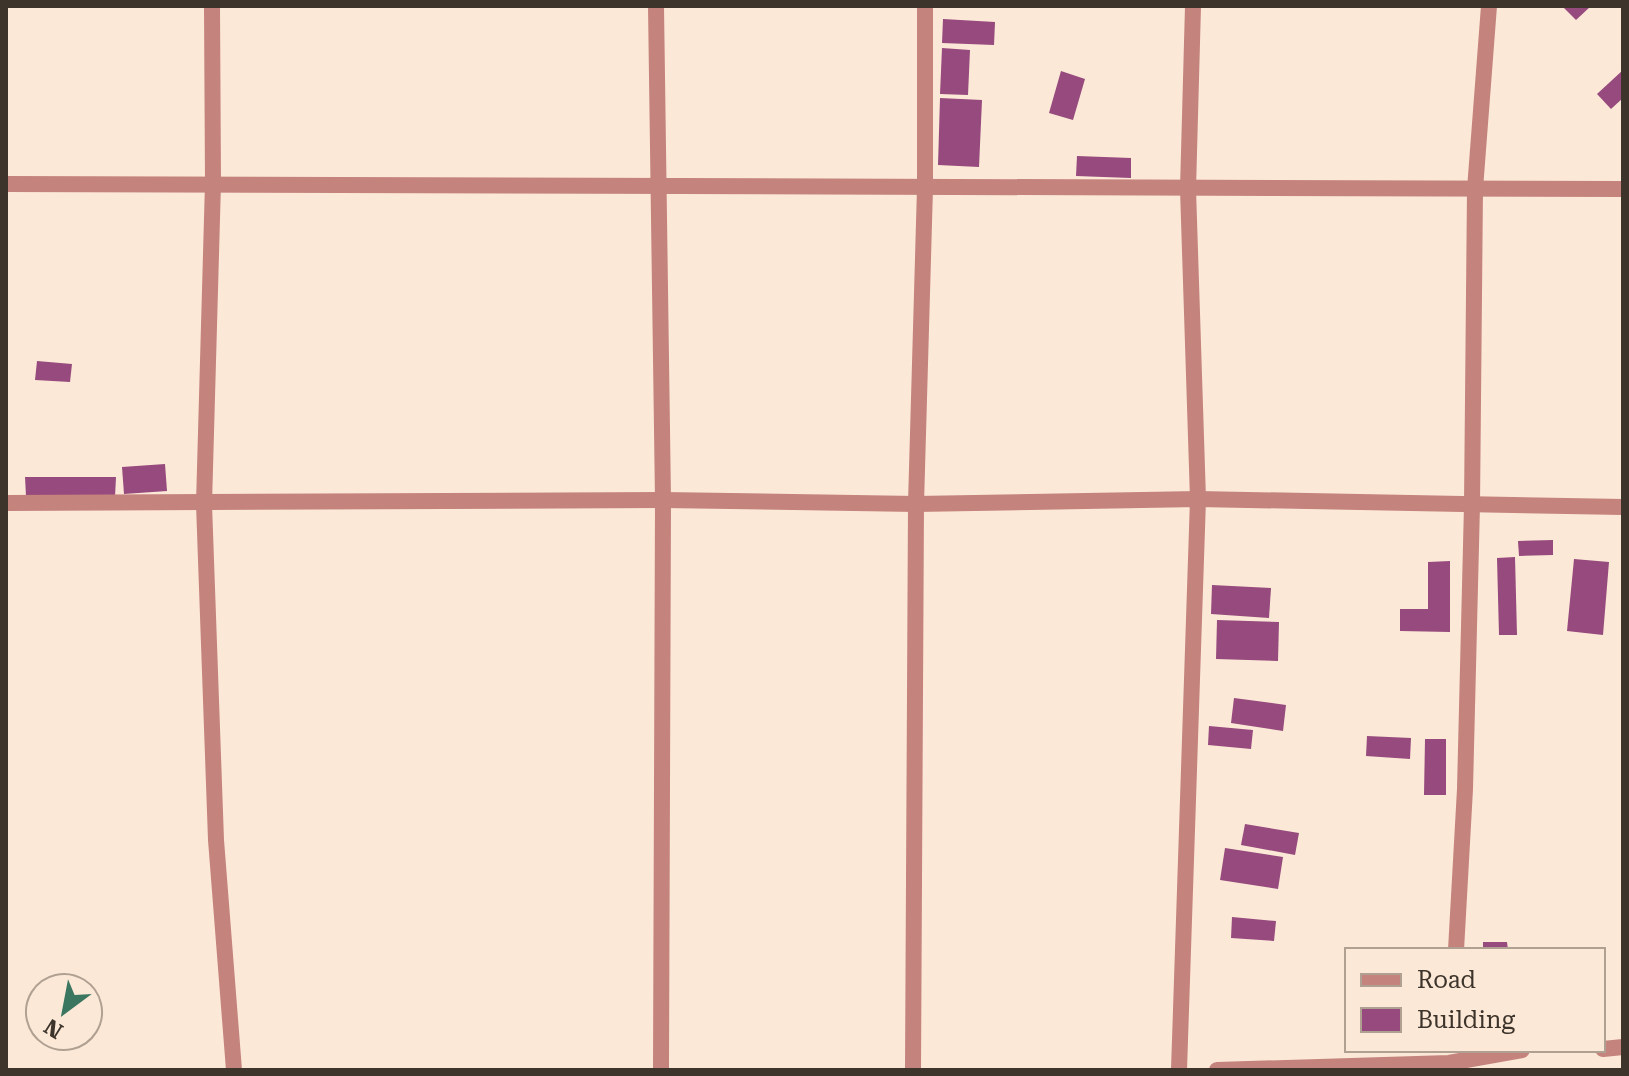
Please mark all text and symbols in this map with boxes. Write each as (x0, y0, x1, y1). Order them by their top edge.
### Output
legend (1345, 948, 1605, 1052)
text: Road (1417, 966, 1476, 994)
north arrow (24, 972, 104, 1052)
text: Building (1417, 1006, 1515, 1034)
text: N (40, 1013, 67, 1044)

